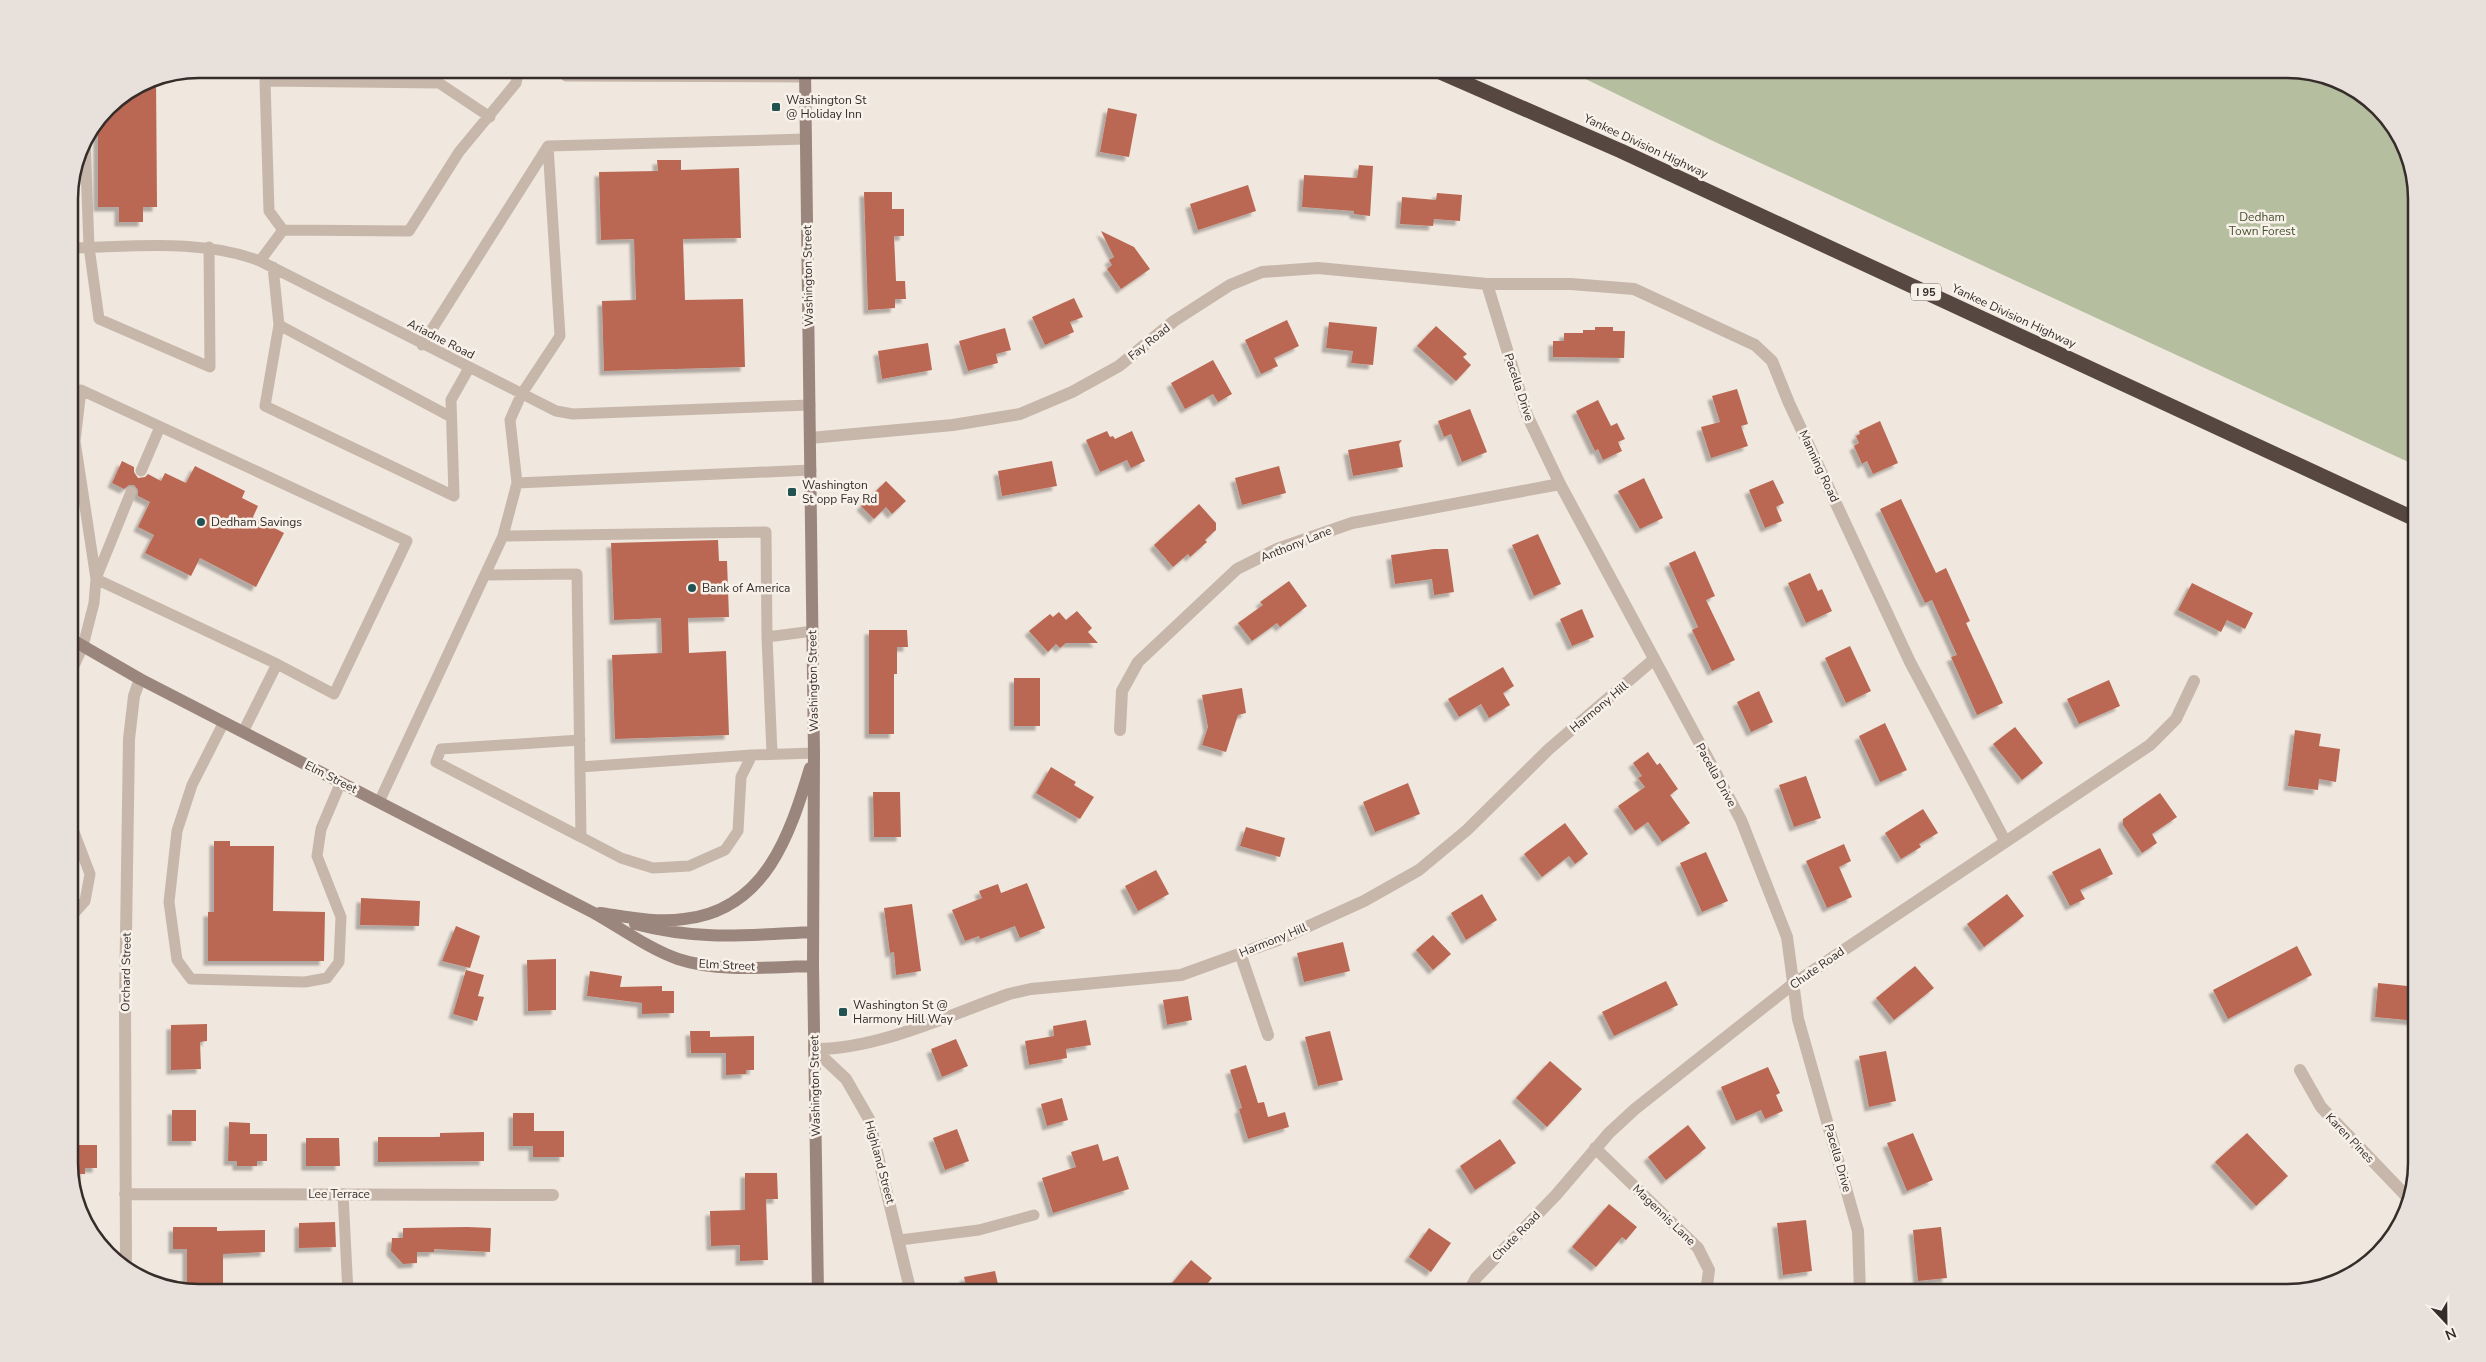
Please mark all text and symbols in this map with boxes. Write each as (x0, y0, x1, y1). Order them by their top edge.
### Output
place label: Washington St @ Holiday Inn (786, 92, 867, 122)
marker: Washington St @ Holiday Inn (770, 101, 782, 113)
street label: Yankee Division Highway (1581, 110, 1711, 182)
park label: Dedham Town Forest (2229, 209, 2296, 239)
street label: Washington Street (799, 224, 817, 327)
street label: Yankee Division Highway (1949, 280, 2079, 352)
road number: I 95 (1911, 284, 1941, 300)
street label: Ariadne Road (405, 315, 477, 363)
street label: Fay Road (1125, 320, 1173, 364)
street label: Pacella Drive (1500, 351, 1538, 423)
street label: Manning Road (1795, 427, 1843, 505)
place label: Washington St opp Fay Rd (802, 477, 877, 507)
marker: Washington St opp Fay Rd (786, 486, 798, 498)
place label: Dedham Savings (211, 514, 302, 530)
marker: Dedham Savings (195, 516, 207, 528)
street label: Anthony Lane (1258, 522, 1334, 566)
place label: Bank of America (702, 580, 790, 596)
marker: Bank of America (686, 582, 698, 594)
street label: Washington Street (804, 629, 822, 732)
street label: Harmony Hill (1566, 678, 1632, 736)
street label: Pacella Drive (1692, 740, 1740, 810)
street label: Elm Street (302, 757, 361, 797)
street label: Harmony Hill (1237, 919, 1310, 961)
street label: Orchard Street (117, 931, 135, 1012)
street label: Chute Road (1787, 943, 1847, 993)
street label: Elm Street (698, 956, 756, 975)
place label: Washington St @ Harmony Hill Way (853, 997, 954, 1027)
marker: Washington St @ Harmony Hill Way (837, 1006, 849, 1018)
street label: Washington Street (806, 1034, 824, 1137)
street label: Karen Pines (2322, 1110, 2378, 1167)
street label: Highland Street (861, 1119, 899, 1206)
street label: Pacella Drive (1821, 1122, 1855, 1194)
street label: Magennis Lane (1629, 1181, 1699, 1249)
street label: Lee Terrace (308, 1186, 370, 1202)
street label: Chute Road (1488, 1208, 1544, 1264)
north arrow (2421, 1297, 2471, 1347)
text: N (2442, 1323, 2459, 1344)

